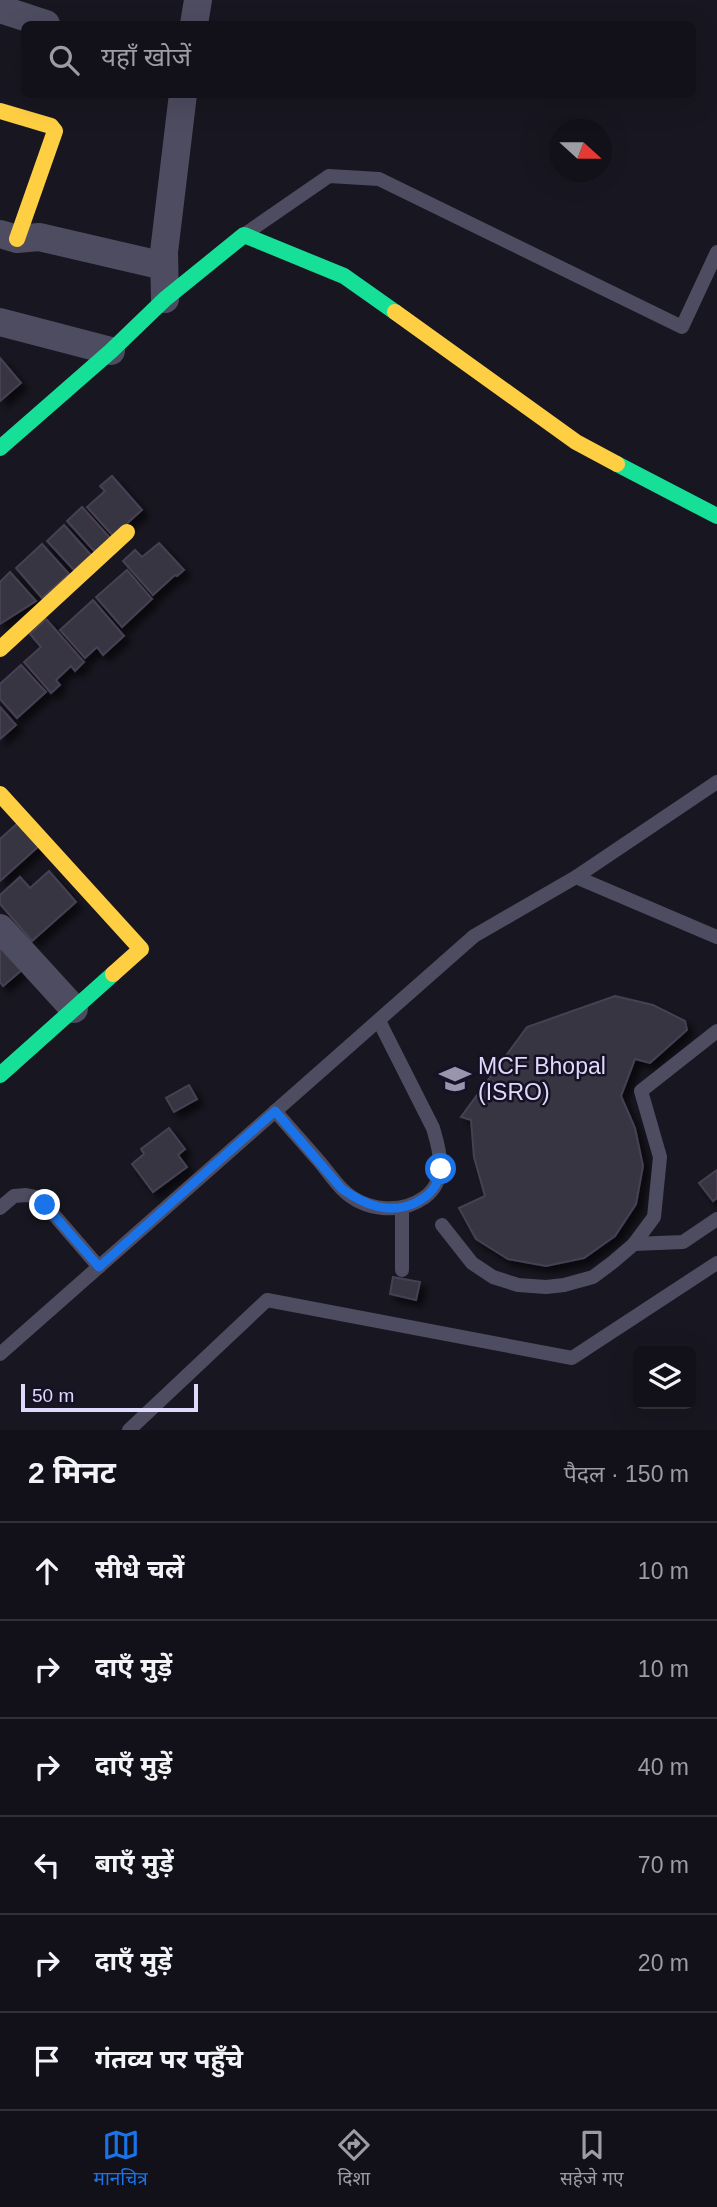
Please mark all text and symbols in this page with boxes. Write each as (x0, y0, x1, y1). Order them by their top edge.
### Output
search box (21, 21, 696, 98)
icon: search (45, 41, 83, 79)
text: यहाँ खोजें (101, 42, 191, 72)
north arrow (549, 119, 612, 182)
place label: MCF Bhopal (ISRO) (478, 1053, 606, 1105)
school or university icon: MCF Bhopal (ISRO) (438, 1062, 472, 1096)
route start (425, 1153, 456, 1184)
route end (29, 1189, 60, 1220)
map controls (633, 1346, 696, 1409)
button: layers (633, 1346, 696, 1409)
scale bar (21, 1381, 198, 1413)
text: 50 m (32, 1385, 74, 1406)
text: 2 मिनट (28, 1456, 116, 1489)
text: पैदल · 150 m (564, 1461, 689, 1487)
icon: ahead (28, 1552, 66, 1590)
text: सीधे चलें (95, 1554, 184, 1584)
text: 10 m (638, 1558, 689, 1584)
icon: right (28, 1650, 66, 1688)
text: दाएँ मुड़ें (95, 1652, 172, 1682)
text: 10 m (638, 1656, 689, 1682)
icon: right (28, 1748, 66, 1786)
text: दाएँ मुड़ें (95, 1750, 172, 1780)
text: 40 m (638, 1754, 689, 1780)
icon: left (28, 1846, 66, 1884)
text: बाएँ मुड़ें (95, 1848, 174, 1878)
text: 70 m (638, 1852, 689, 1878)
icon: right (28, 1944, 66, 1982)
text: दाएँ मुड़ें (95, 1946, 172, 1976)
text: 20 m (638, 1950, 689, 1976)
icon: arrive (28, 2042, 66, 2080)
text: गंतव्य पर पहुँचे (95, 2044, 243, 2074)
tab: मानचित्र (94, 2126, 148, 2193)
tab: दिशा (335, 2126, 373, 2193)
tab: सहेजे गए (560, 2126, 623, 2193)

